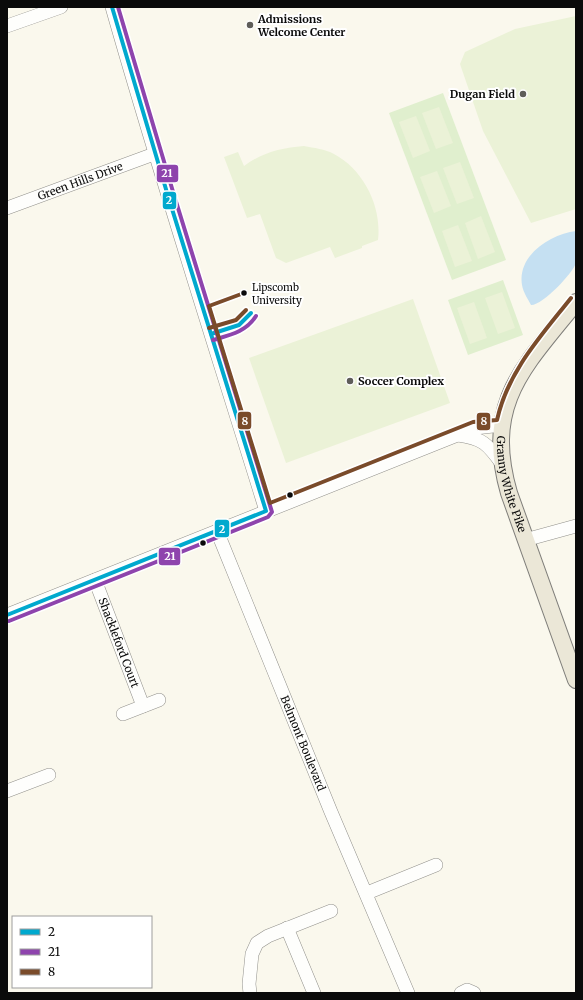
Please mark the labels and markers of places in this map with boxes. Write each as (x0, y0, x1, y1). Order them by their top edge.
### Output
place label: Admissions Welcome Center (257, 12, 345, 39)
marker: Admissions Welcome Center (245, 20, 255, 30)
place label: Dugan Field (450, 87, 515, 101)
marker: Dugan Field (518, 89, 528, 99)
place label: Lipscomb University (252, 281, 302, 307)
marker: Lipscomb University (239, 288, 249, 298)
place label: Soccer Complex (358, 374, 444, 388)
marker: Soccer Complex (345, 376, 355, 386)
unlabelled marker (285, 490, 295, 500)
unlabelled marker (198, 538, 208, 548)

